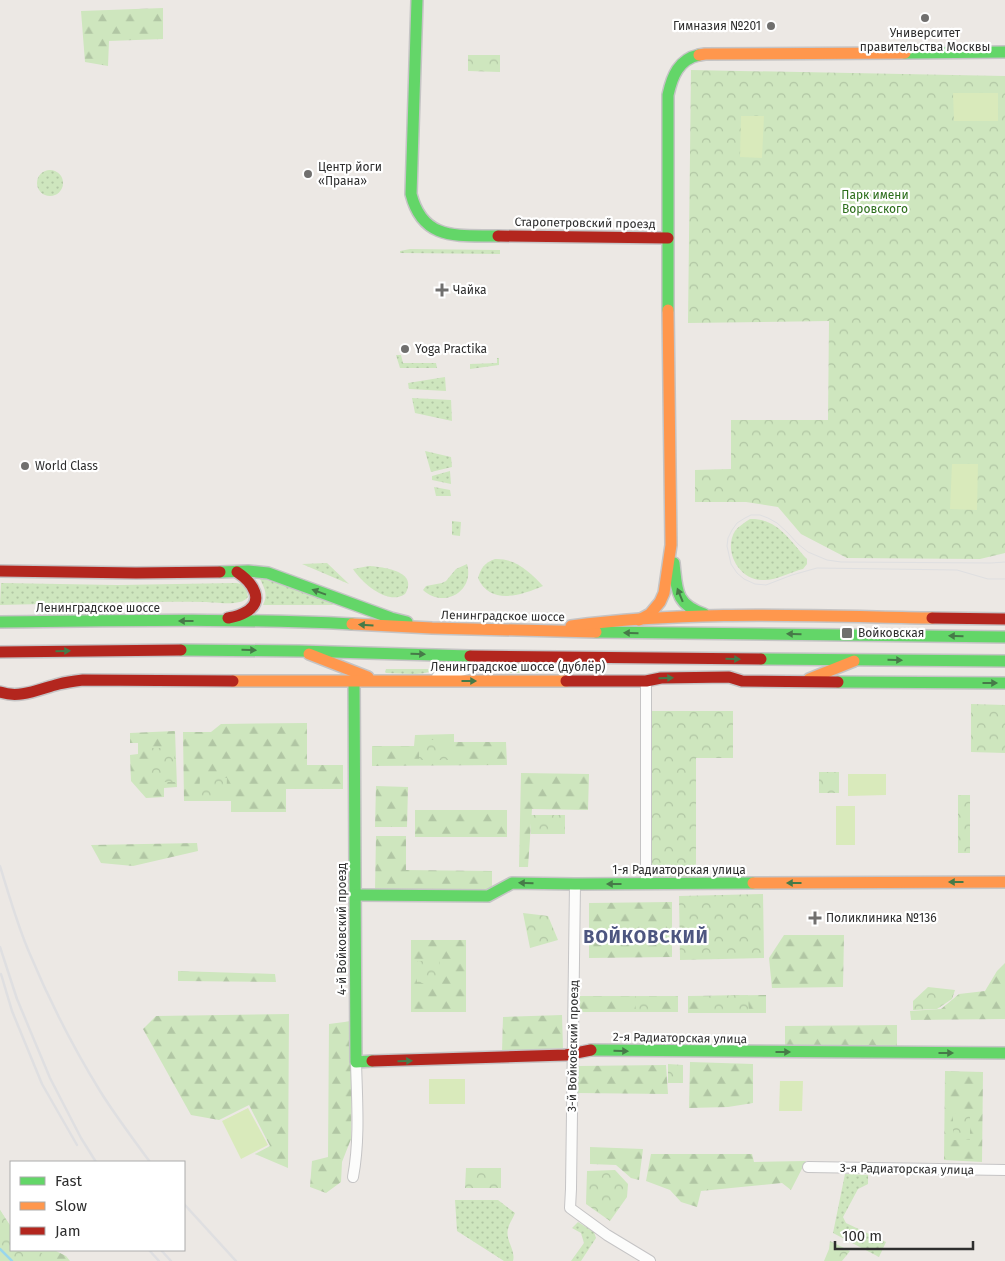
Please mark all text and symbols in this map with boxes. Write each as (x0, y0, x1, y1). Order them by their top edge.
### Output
marker: Университет правительства Москвы (919, 12, 931, 24)
place label: Гимназия №201 (673, 19, 761, 33)
marker: Гимназия №201 (765, 20, 777, 32)
place label: Университет правительства Москвы (860, 26, 990, 54)
place label: Центр йоги «Прана» (318, 160, 382, 188)
marker: Центр йоги «Прана» (302, 168, 314, 180)
park label: Парк имени Воровского (841, 188, 909, 216)
street label: Старопетровский проезд (514, 215, 656, 231)
marker: Чайка (435, 283, 449, 297)
place label: Чайка (453, 283, 487, 297)
place label: Yoga Practika (415, 342, 487, 356)
marker: Yoga Practika (399, 343, 411, 355)
place label: World Class (35, 459, 98, 473)
marker: World Class (19, 460, 31, 472)
one-way arrow (676, 587, 684, 602)
one-way arrow (312, 588, 327, 595)
street label: Ленинградское шоссе (36, 601, 160, 615)
street label: Ленинградское шоссе (441, 608, 565, 624)
one-way arrow (178, 617, 194, 625)
one-way arrow (358, 620, 374, 628)
marker: Войковская (840, 626, 854, 640)
place label: Войковская (858, 626, 924, 640)
one-way arrow (623, 628, 639, 636)
one-way arrow (786, 630, 802, 638)
one-way arrow (948, 632, 964, 640)
one-way arrow (241, 646, 257, 654)
one-way arrow (56, 647, 72, 655)
one-way arrow (410, 650, 426, 658)
one-way arrow (725, 655, 741, 663)
one-way arrow (887, 656, 903, 664)
street label: Ленинградское шоссе (дублёр) (431, 660, 606, 674)
one-way arrow (659, 674, 675, 682)
one-way arrow (461, 677, 477, 685)
one-way arrow (983, 679, 999, 687)
street label: 4-й Войковский проезд (335, 862, 349, 995)
street label: 1-я Радиаторская улица (612, 863, 746, 877)
one-way arrow (948, 878, 964, 886)
one-way arrow (518, 879, 534, 887)
one-way arrow (786, 879, 802, 887)
one-way arrow (606, 880, 622, 888)
marker: Поликлиника №136 (808, 911, 822, 925)
place label: Поликлиника №136 (826, 911, 937, 925)
district label: ВОЙКОВСКИЙ (583, 925, 709, 948)
street label: 3-й Войковский проезд (565, 980, 581, 1112)
street label: 2-я Радиаторская улица (613, 1030, 747, 1046)
one-way arrow (613, 1047, 629, 1055)
one-way arrow (776, 1048, 792, 1056)
one-way arrow (938, 1049, 954, 1057)
one-way arrow (397, 1057, 413, 1065)
legend (10, 1161, 185, 1251)
street label: 3-я Радиаторская улица (840, 1161, 974, 1177)
text: Fast (55, 1172, 82, 1190)
text: Slow (55, 1197, 87, 1215)
scale bar (835, 1218, 972, 1250)
text: Jam (55, 1222, 81, 1240)
text: 100 m (842, 1227, 882, 1245)

